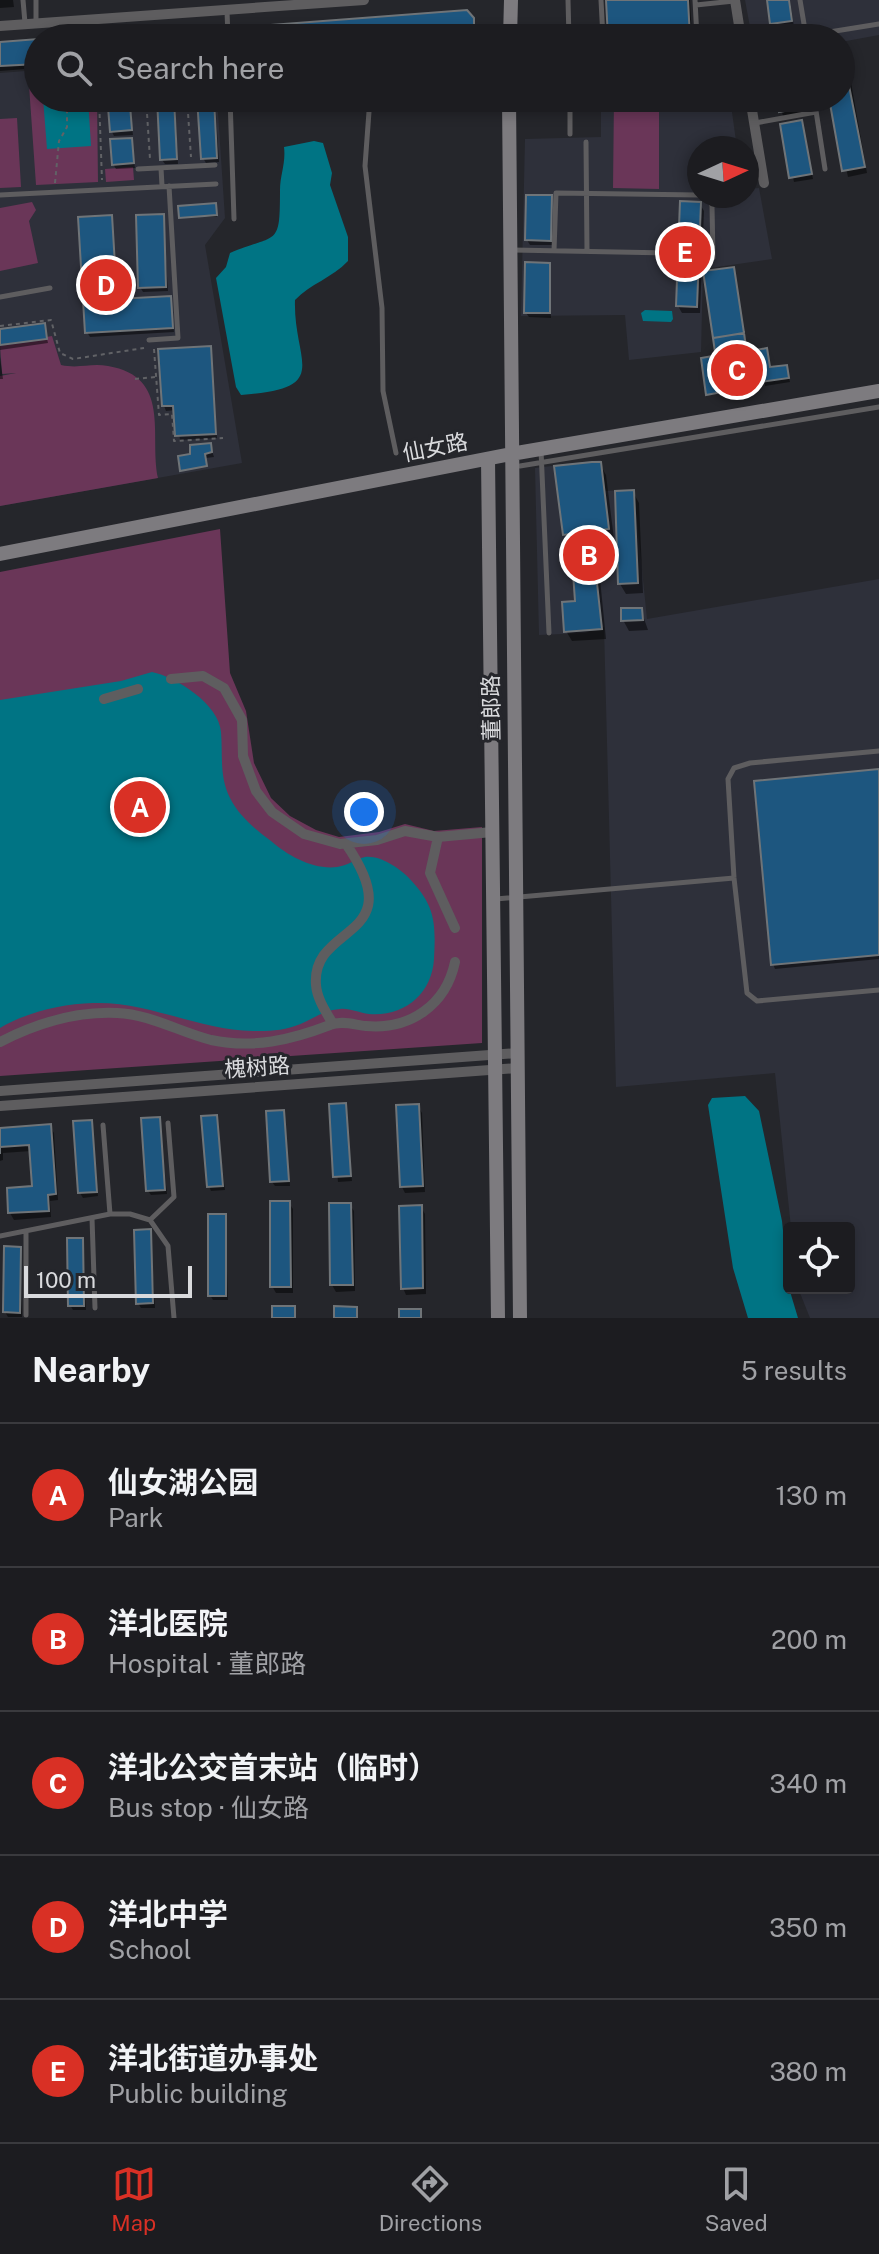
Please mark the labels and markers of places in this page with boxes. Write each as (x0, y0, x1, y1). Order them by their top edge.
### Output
pin: E (659, 222, 711, 282)
pin: D (80, 255, 132, 315)
pin: C (711, 340, 763, 400)
pin: B (563, 525, 615, 585)
pin: A (114, 777, 166, 837)

